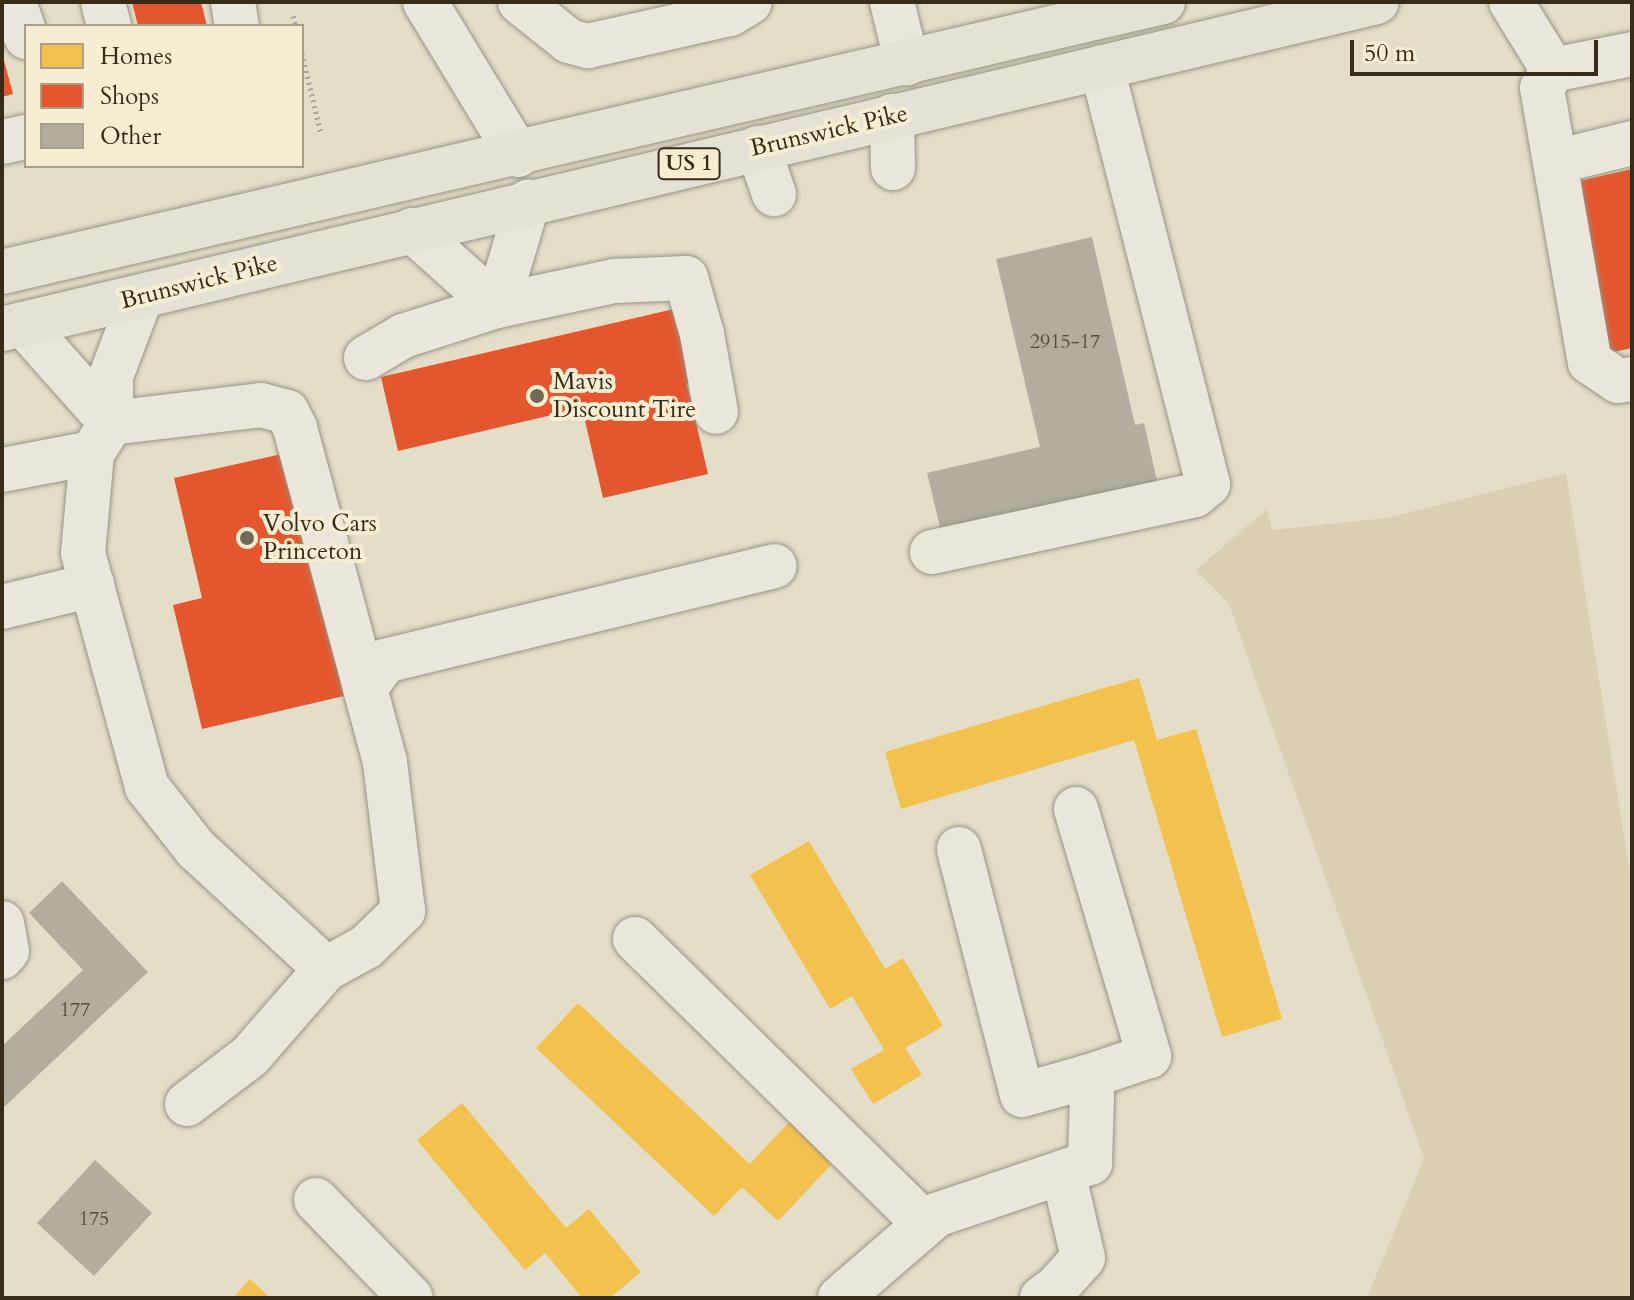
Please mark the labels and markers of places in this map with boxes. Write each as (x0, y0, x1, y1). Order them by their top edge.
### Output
place label: Mavis Discount Tire (553, 368, 696, 424)
marker: Mavis Discount Tire (528, 387, 546, 405)
place label: Volvo Cars Princeton (263, 510, 377, 566)
marker: Volvo Cars Princeton (238, 529, 256, 547)

